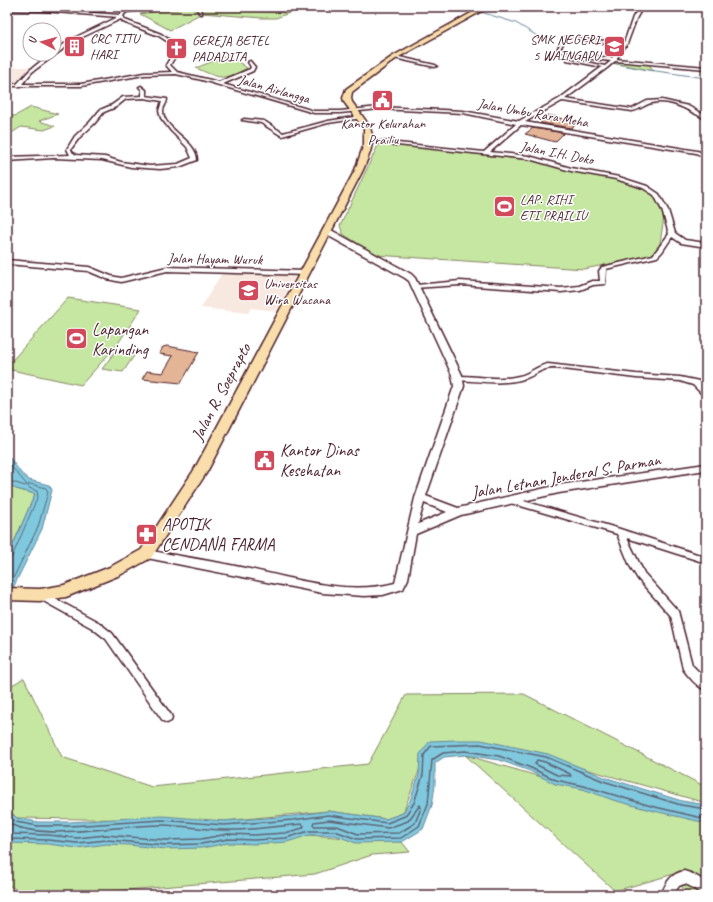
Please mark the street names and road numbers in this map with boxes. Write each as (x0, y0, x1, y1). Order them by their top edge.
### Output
street label: Jalan Airlangga (236, 70, 313, 108)
street label: Jalan Umbu Rara Meha (475, 95, 590, 131)
street label: Jalan I.H. Doko (518, 137, 597, 169)
street label: Jalan Hayam Wuruk (167, 250, 263, 268)
street label: Jalan R. Soeprapto (186, 339, 256, 445)
street label: Jalan Letnan Jenderal S. Parman (469, 449, 664, 503)

